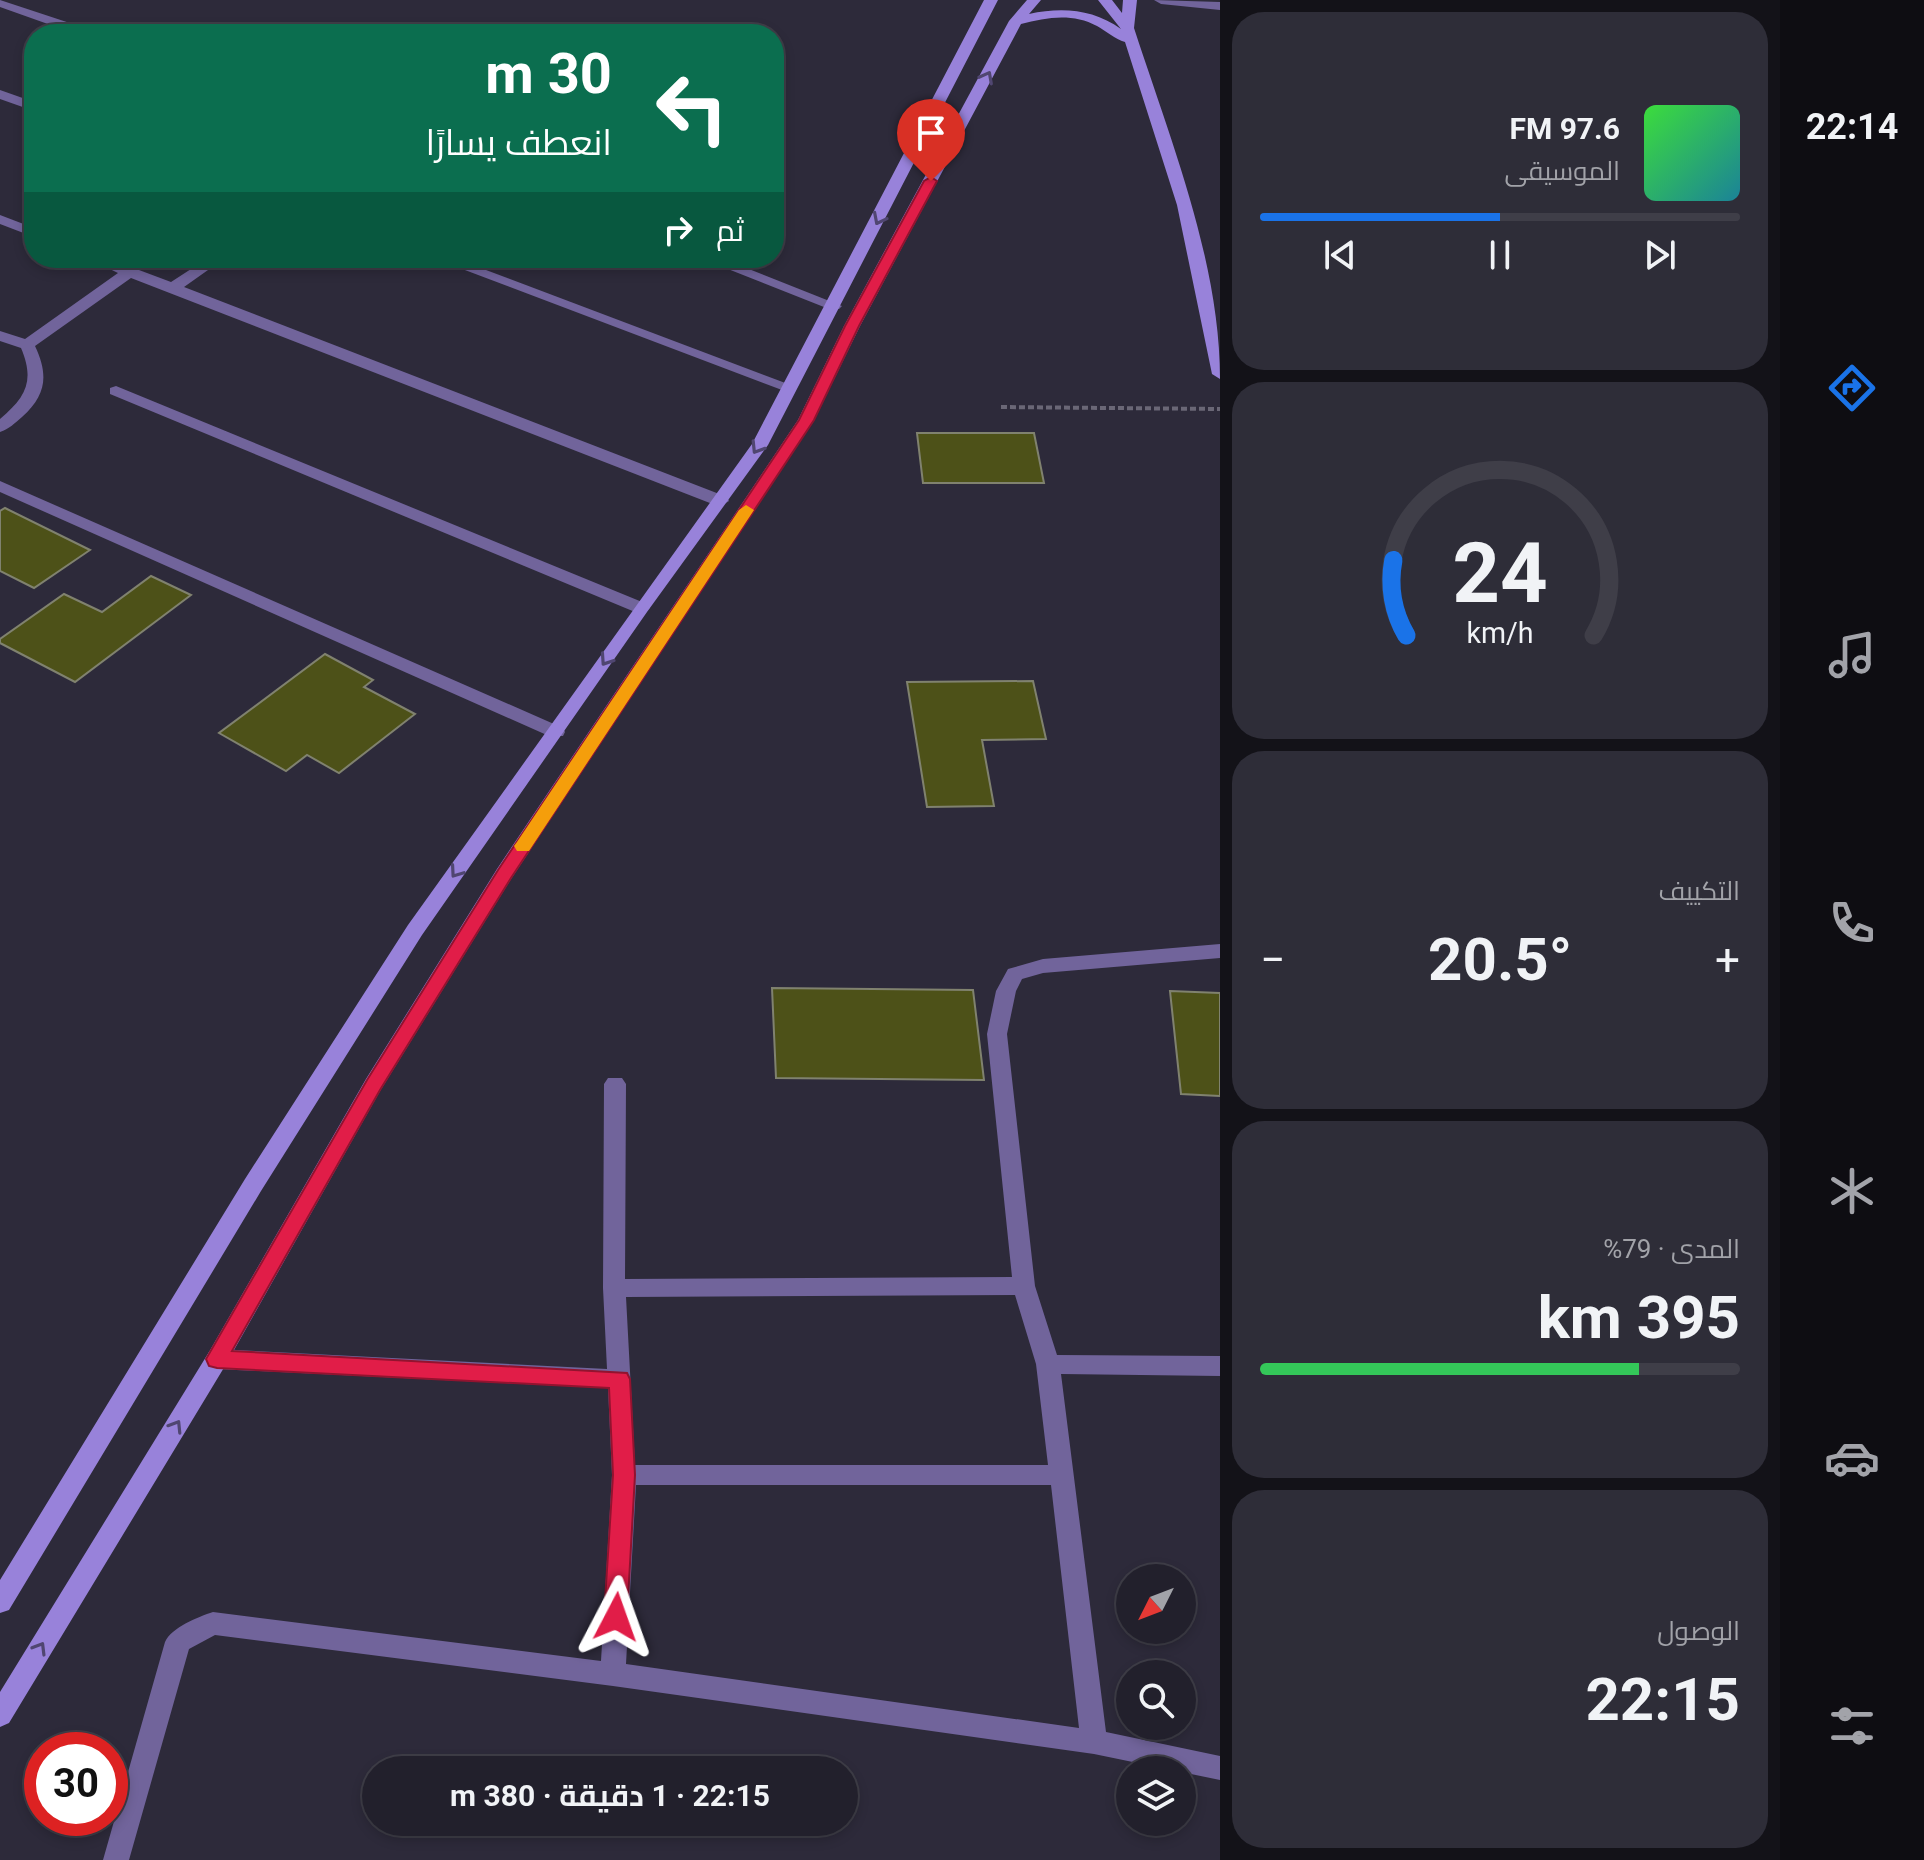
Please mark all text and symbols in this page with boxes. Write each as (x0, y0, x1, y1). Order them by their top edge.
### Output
text: 30 m (485, 41, 612, 107)
icon: left (640, 56, 744, 160)
one-way arrow (977, 70, 992, 85)
pin (897, 99, 965, 181)
text: 22:14 (1806, 106, 1898, 148)
icon: arrive (909, 111, 953, 155)
text: 97.6 FM (1509, 111, 1620, 146)
text: انعطف يسارًا (426, 122, 612, 164)
text: الموسيقى (1505, 156, 1620, 186)
icon: right (656, 208, 700, 252)
one-way arrow (873, 210, 888, 225)
text: ثم (716, 213, 744, 248)
icon: previous (1318, 233, 1362, 277)
icon: pause (1478, 233, 1522, 277)
icon: next (1638, 233, 1682, 277)
icon: directions (1824, 360, 1880, 416)
one-way arrow (752, 440, 767, 454)
text: 24 (1452, 525, 1548, 622)
text: km/h (1466, 617, 1534, 651)
icon: music (1824, 627, 1880, 683)
one-way arrow (601, 651, 616, 665)
one-way arrow (451, 864, 466, 878)
text: التكييف (1658, 876, 1740, 906)
icon: phone (1824, 895, 1880, 951)
text: 20.5° (1428, 924, 1572, 995)
text: − (1260, 934, 1285, 986)
text: + (1715, 934, 1740, 986)
icon: climate (1824, 1163, 1880, 1219)
text: المدى · 79% (1603, 1234, 1740, 1264)
text: 395 km (1538, 1282, 1740, 1353)
one-way arrow (166, 1420, 181, 1435)
icon: car (1824, 1430, 1880, 1486)
north arrow (1116, 1564, 1196, 1644)
map controls (1116, 1564, 1196, 1836)
position arrow (574, 1575, 658, 1659)
text: الوصول (1657, 1616, 1740, 1646)
one-way arrow (30, 1642, 46, 1657)
button: search (1116, 1660, 1196, 1740)
text: 22:15 (1585, 1664, 1740, 1735)
icon: filters (1824, 1698, 1880, 1754)
speed limit sign: 30 (24, 1732, 128, 1836)
button: layers (1116, 1756, 1196, 1836)
text: 22:15 · 1 دقيقة · 380 m (450, 1778, 770, 1813)

